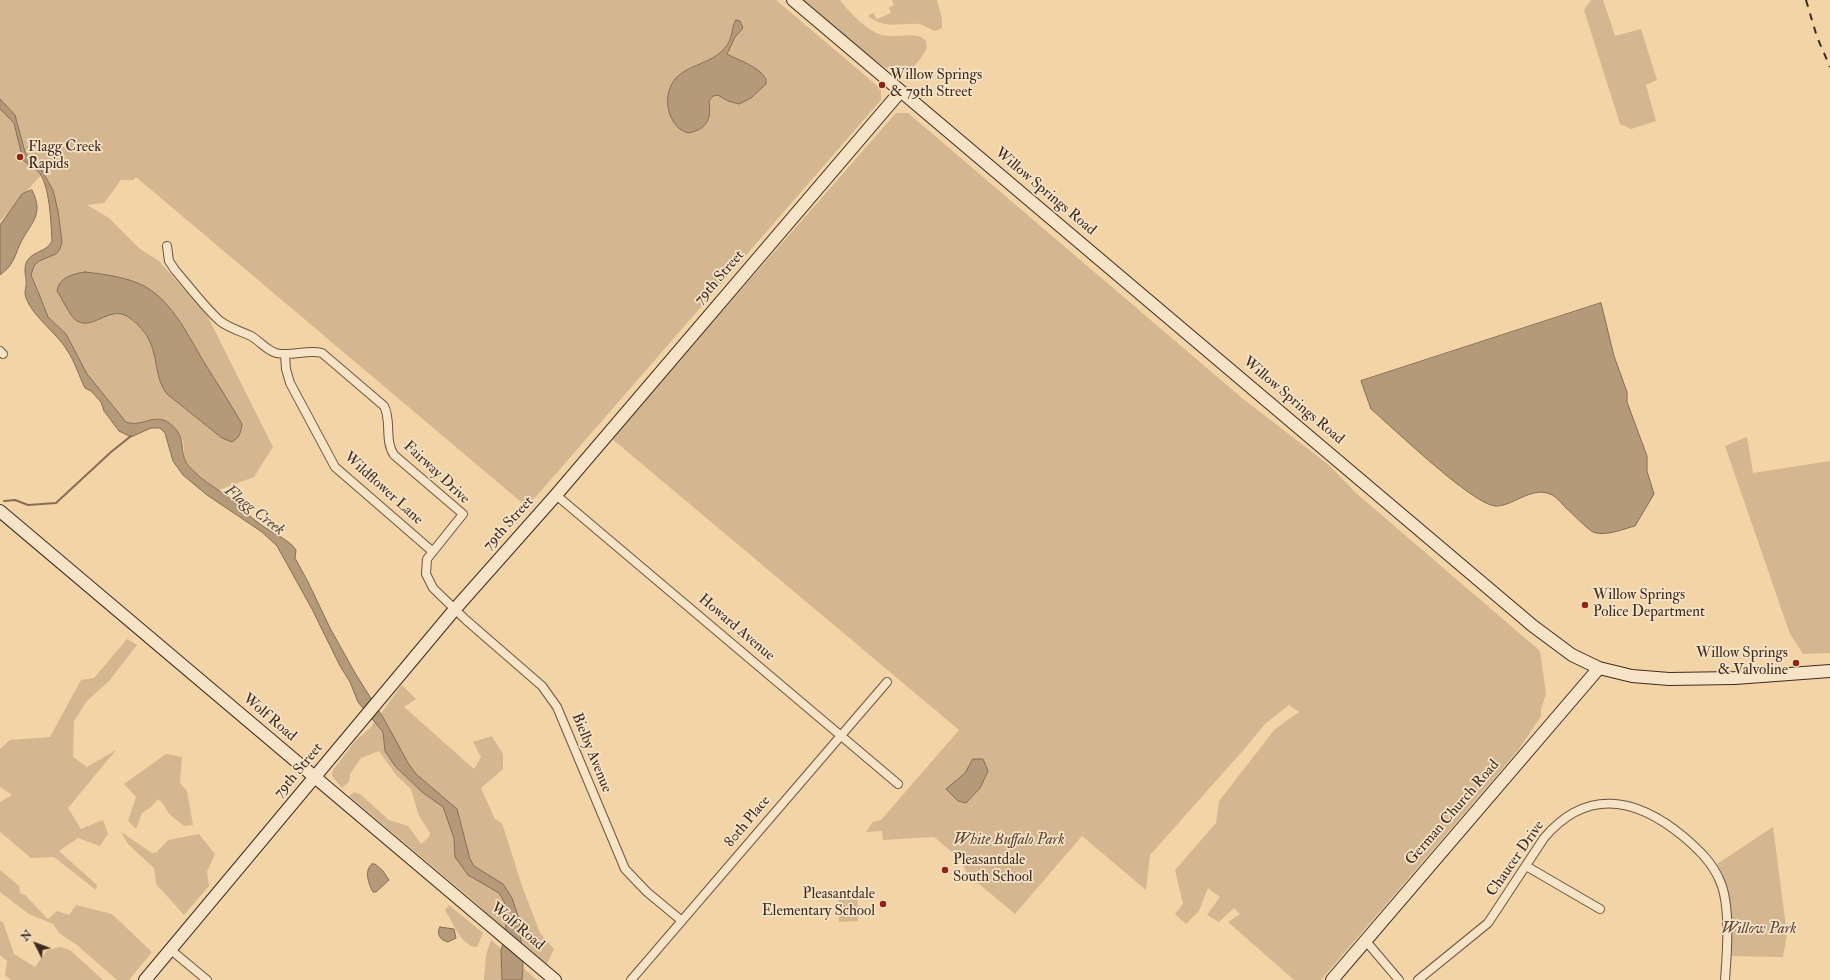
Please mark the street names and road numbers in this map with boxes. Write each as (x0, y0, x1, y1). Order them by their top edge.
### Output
street label: Willow Springs Road (991, 144, 1099, 240)
street label: 79th Street (691, 247, 749, 309)
street label: Willow Springs Road (1239, 353, 1347, 449)
street label: Fairway Drive (399, 438, 473, 508)
street label: Wildflower Lane (340, 449, 426, 529)
street label: 79th Street (480, 493, 538, 555)
street label: Howard Avenue (694, 591, 778, 665)
street label: Wolf Road (239, 690, 299, 746)
street label: Bielby Avenue (567, 711, 615, 795)
street label: 79th Street (271, 740, 327, 802)
street label: German Church Road (1402, 757, 1504, 869)
street label: 80th Place (721, 793, 775, 851)
street label: Chaucer Drive (1483, 818, 1549, 900)
street label: Wolf Road (487, 899, 547, 955)

